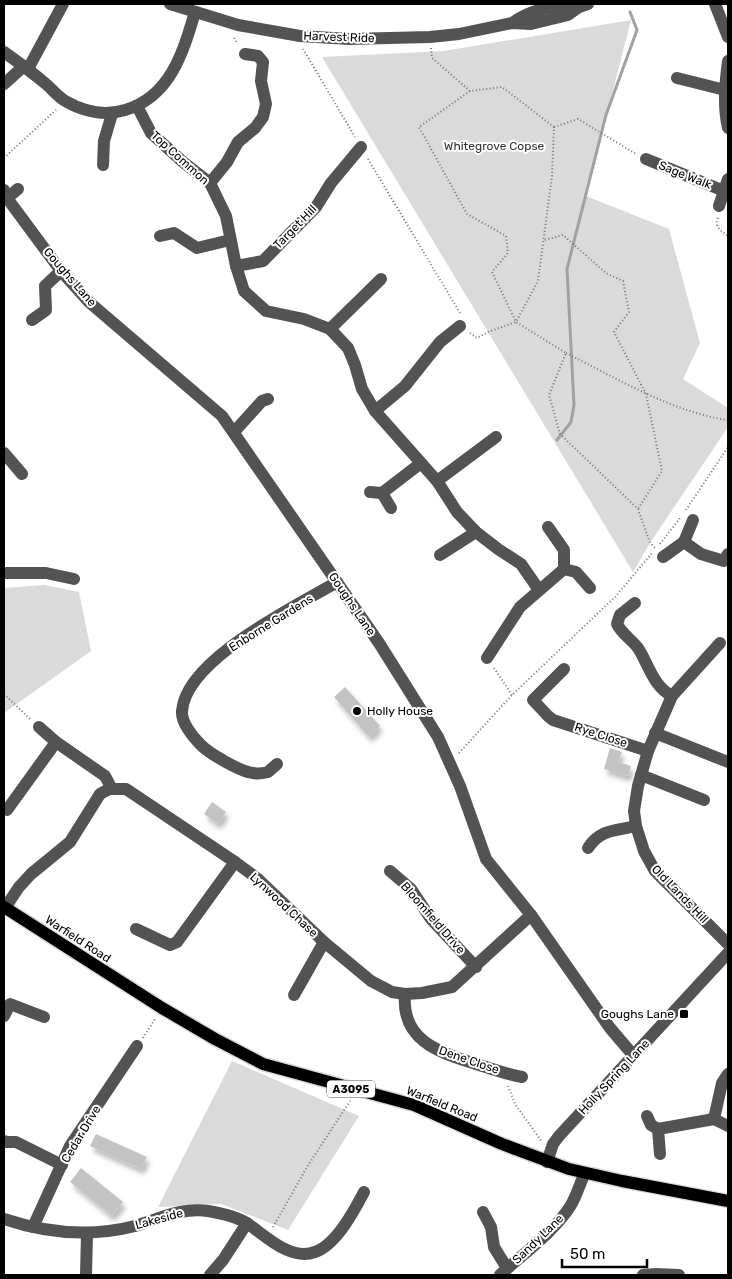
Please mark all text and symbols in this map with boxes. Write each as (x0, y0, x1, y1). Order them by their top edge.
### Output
street label: Harvest Ride (303, 29, 375, 45)
street label: Top Common (148, 128, 212, 188)
park label: Whitegrove Copse (444, 139, 545, 153)
street label: Sage Walk (657, 158, 714, 192)
street label: Target Hill (271, 202, 319, 252)
street label: Goughs Lane (41, 245, 99, 309)
street label: Goughs Lane (326, 570, 378, 638)
street label: Enborne Gardens (226, 591, 316, 655)
place label: Holly House (367, 704, 433, 718)
marker: Holly House (351, 705, 363, 717)
street label: Rye Close (573, 720, 629, 750)
street label: Old Lands Hill (649, 862, 711, 926)
street label: Lynwood Chase (247, 870, 321, 940)
street label: Bloomfield Drive (398, 879, 468, 957)
street label: Warfield Road (43, 913, 113, 965)
place label: Goughs Lane (601, 1007, 674, 1021)
marker: Goughs Lane (678, 1008, 690, 1020)
street label: Holly Spring Lane (576, 1036, 653, 1117)
street label: Dene Close (437, 1043, 501, 1077)
road number: A3095 (327, 1080, 375, 1098)
street label: Warfield Road (404, 1083, 480, 1125)
street label: Cedar Drive (58, 1102, 104, 1165)
street label: Lakeside (134, 1206, 185, 1232)
street label: Sandy Lane (510, 1211, 566, 1267)
scale bar (562, 1236, 647, 1268)
text: 50 m (570, 1245, 605, 1263)

